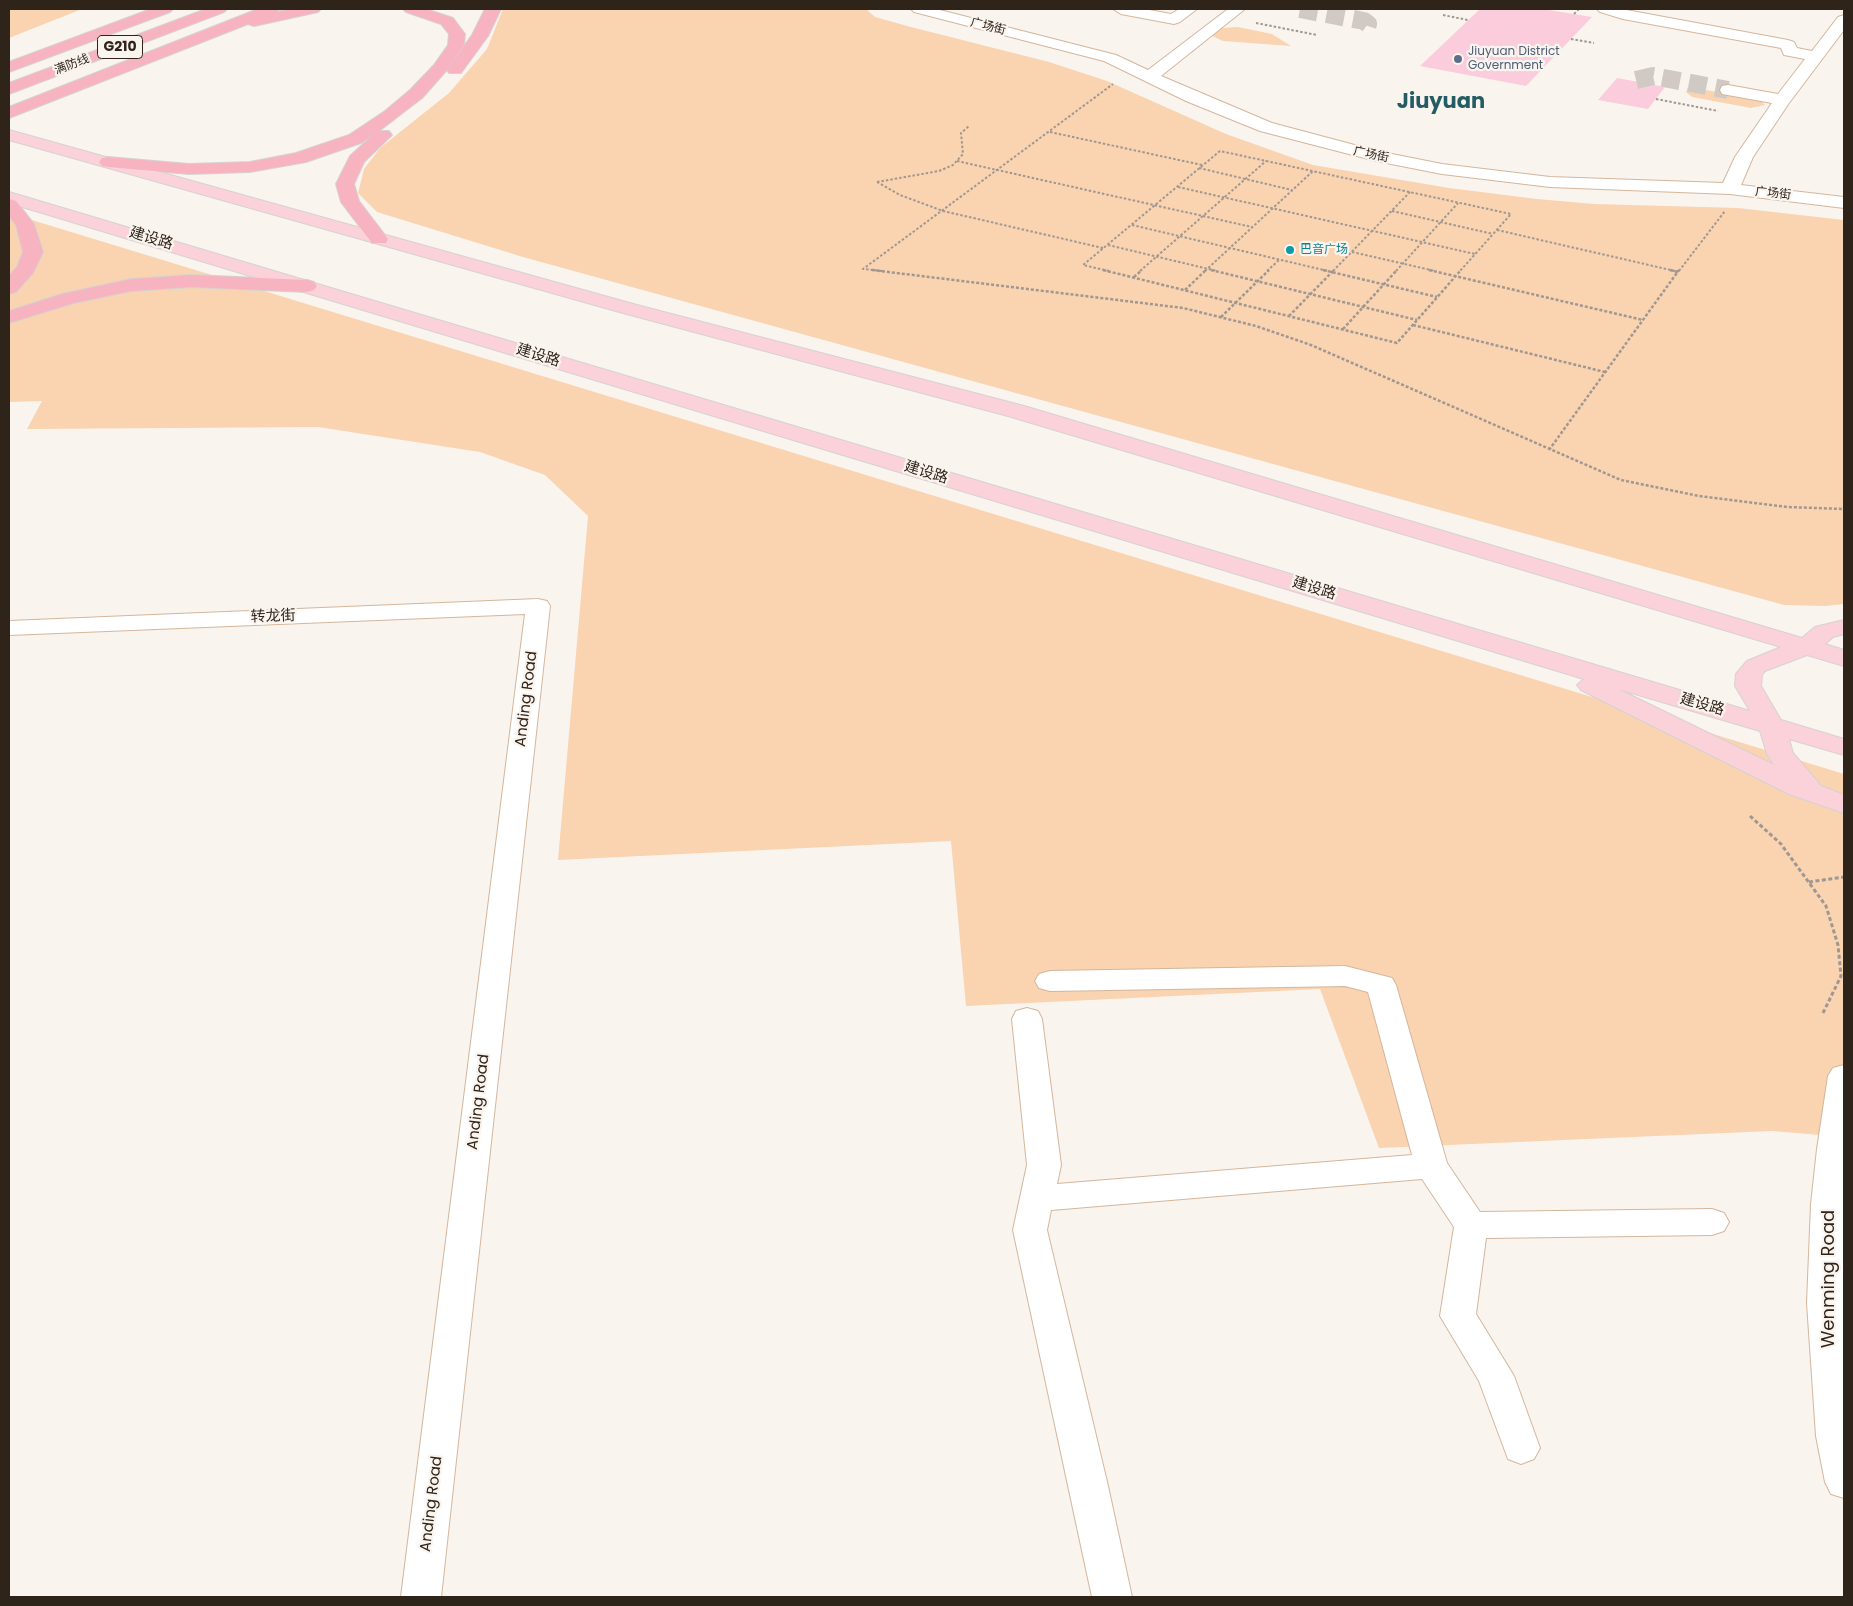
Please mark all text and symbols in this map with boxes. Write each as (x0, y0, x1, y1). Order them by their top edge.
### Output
street label: 广场街 (969, 16, 1007, 38)
road number: G210 (98, 36, 142, 58)
place label: Jiuyuan District Government (1468, 45, 1560, 73)
street label: 满防线 (53, 52, 91, 78)
marker: Jiuyuan District Government (1452, 53, 1464, 65)
district label: Jiuyuan (1397, 90, 1485, 116)
street label: 广场街 (1352, 144, 1390, 166)
street label: 广场街 (1754, 185, 1792, 203)
street label: 建设路 (127, 224, 175, 254)
place label: 巴音广场 (1300, 243, 1348, 257)
marker: 巴音广场 (1284, 244, 1296, 256)
street label: 建设路 (514, 341, 562, 371)
street label: 建设路 (902, 458, 950, 488)
street label: 建设路 (1290, 574, 1338, 604)
street label: 转龙街 (250, 607, 296, 627)
street label: Anding Road (512, 650, 542, 748)
street label: 建设路 (1678, 690, 1726, 720)
street label: Anding Road (464, 1053, 494, 1151)
street label: Wenming Road (1818, 1210, 1840, 1348)
street label: Anding Road (417, 1455, 447, 1553)

